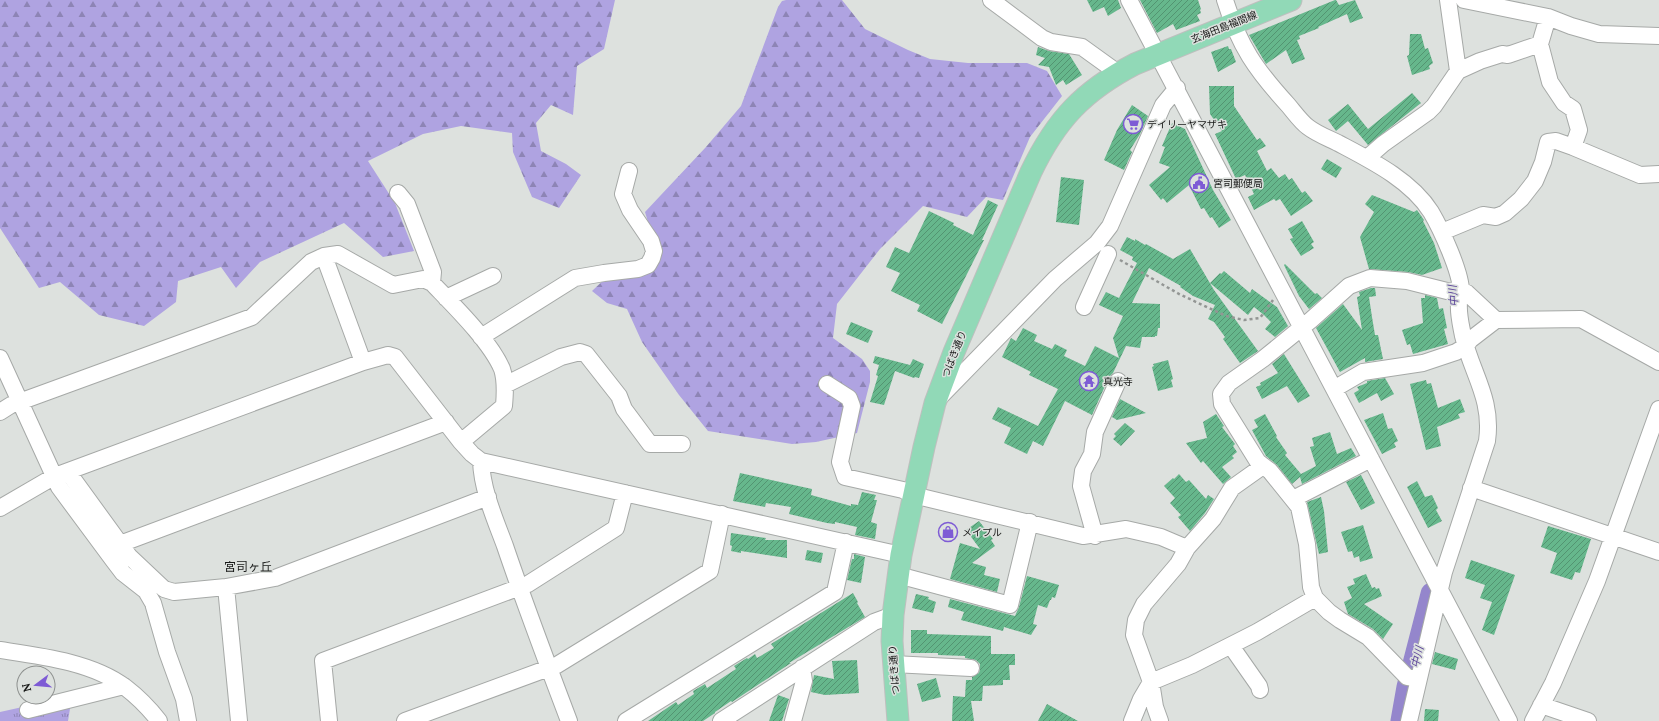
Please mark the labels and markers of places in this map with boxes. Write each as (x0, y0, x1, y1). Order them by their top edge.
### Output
supermarket icon: デイリーヤマザキ (1122, 113, 1144, 135)
place label: デイリーヤマザキ (1147, 118, 1227, 131)
public building icon: 宮司郵便局 (1188, 172, 1210, 194)
place label: 宮司郵便局 (1213, 177, 1263, 190)
temple icon: 真光寺 (1078, 370, 1100, 392)
place label: 真光寺 (1103, 375, 1133, 388)
shop icon: メイプル (937, 521, 959, 543)
place label: メイプル (962, 526, 1002, 539)

